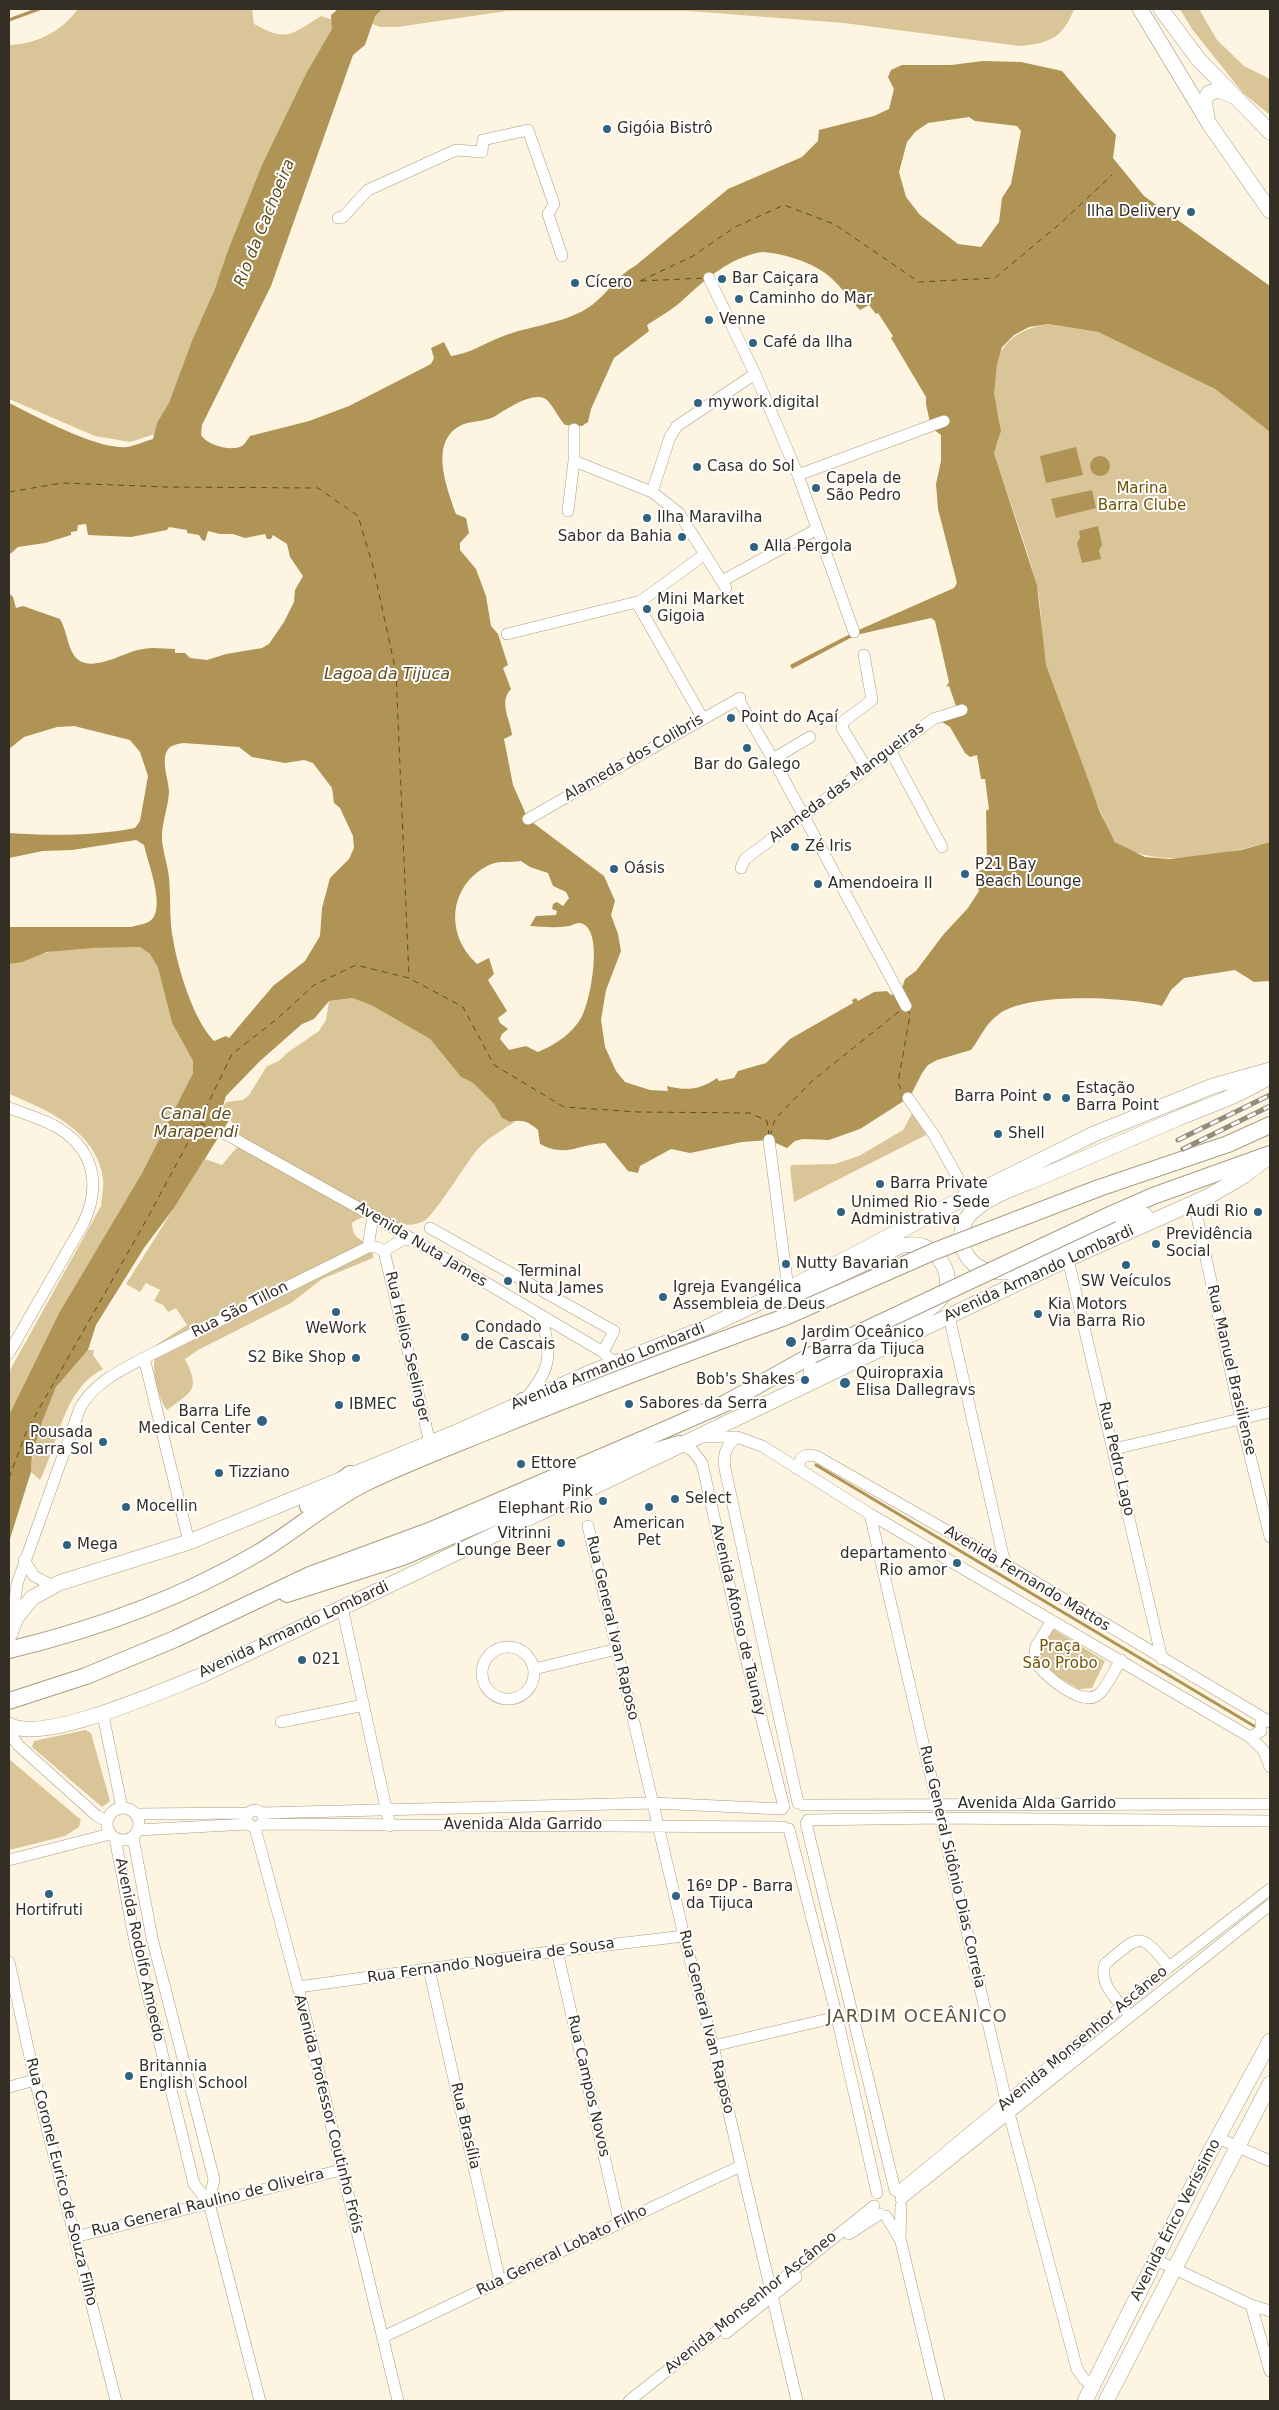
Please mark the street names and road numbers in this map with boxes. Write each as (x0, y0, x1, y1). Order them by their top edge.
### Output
street label: Alameda dos Colibris (561, 711, 707, 805)
street label: Alameda das Mangueiras (766, 719, 928, 847)
street label: Avenida Nuta James (352, 1199, 490, 1291)
street label: Avenida Armando Lombardi (941, 1222, 1137, 1326)
street label: Rua Helios Seelinger (381, 1270, 433, 1424)
street label: Rua São Tillon (189, 1278, 291, 1342)
street label: Rua Manuel Brasiliense (1203, 1283, 1259, 1457)
street label: Avenida Armando Lombardi (508, 1320, 708, 1414)
street label: Rua Pedro Lago (1094, 1400, 1138, 1518)
street label: Avenida Afonso de Taunay (707, 1522, 769, 1718)
street label: Avenida Fernando Mattos (941, 1522, 1113, 1636)
street label: Rua General Ivan Raposo (582, 1534, 642, 1722)
street label: Avenida Armando Lombardi (196, 1578, 392, 1682)
street label: Rua General Sidônio Dias Correia (915, 1744, 989, 1990)
street label: Avenida Alda Garrido (958, 1795, 1116, 1813)
street label: Avenida Alda Garrido (444, 1816, 602, 1834)
street label: Avenida Rodolfo Amoedo (111, 1856, 167, 2044)
street label: Rua General Ivan Raposo (674, 1928, 738, 2116)
street label: Rua Fernando Nogueira de Sousa (366, 1935, 616, 1987)
street label: Avenida Monsenhor Ascâneo (995, 1963, 1171, 2115)
street label: Avenida Professor Coutinho Fróis (290, 1993, 366, 2235)
street label: Rua Campos Novos (563, 2013, 613, 2159)
street label: Rua Coronel Eurico de Souza Filho (21, 2056, 101, 2308)
street label: Rua Brasília (446, 2081, 484, 2171)
street label: Avenida Érico Veríssimo (1127, 2136, 1225, 2304)
street label: Rua General Raulino de Oliveira (90, 2165, 326, 2241)
street label: Rua General Lobato Filho (474, 2202, 650, 2300)
street label: Avenida Monsenhor Ascâneo (661, 2228, 841, 2378)

